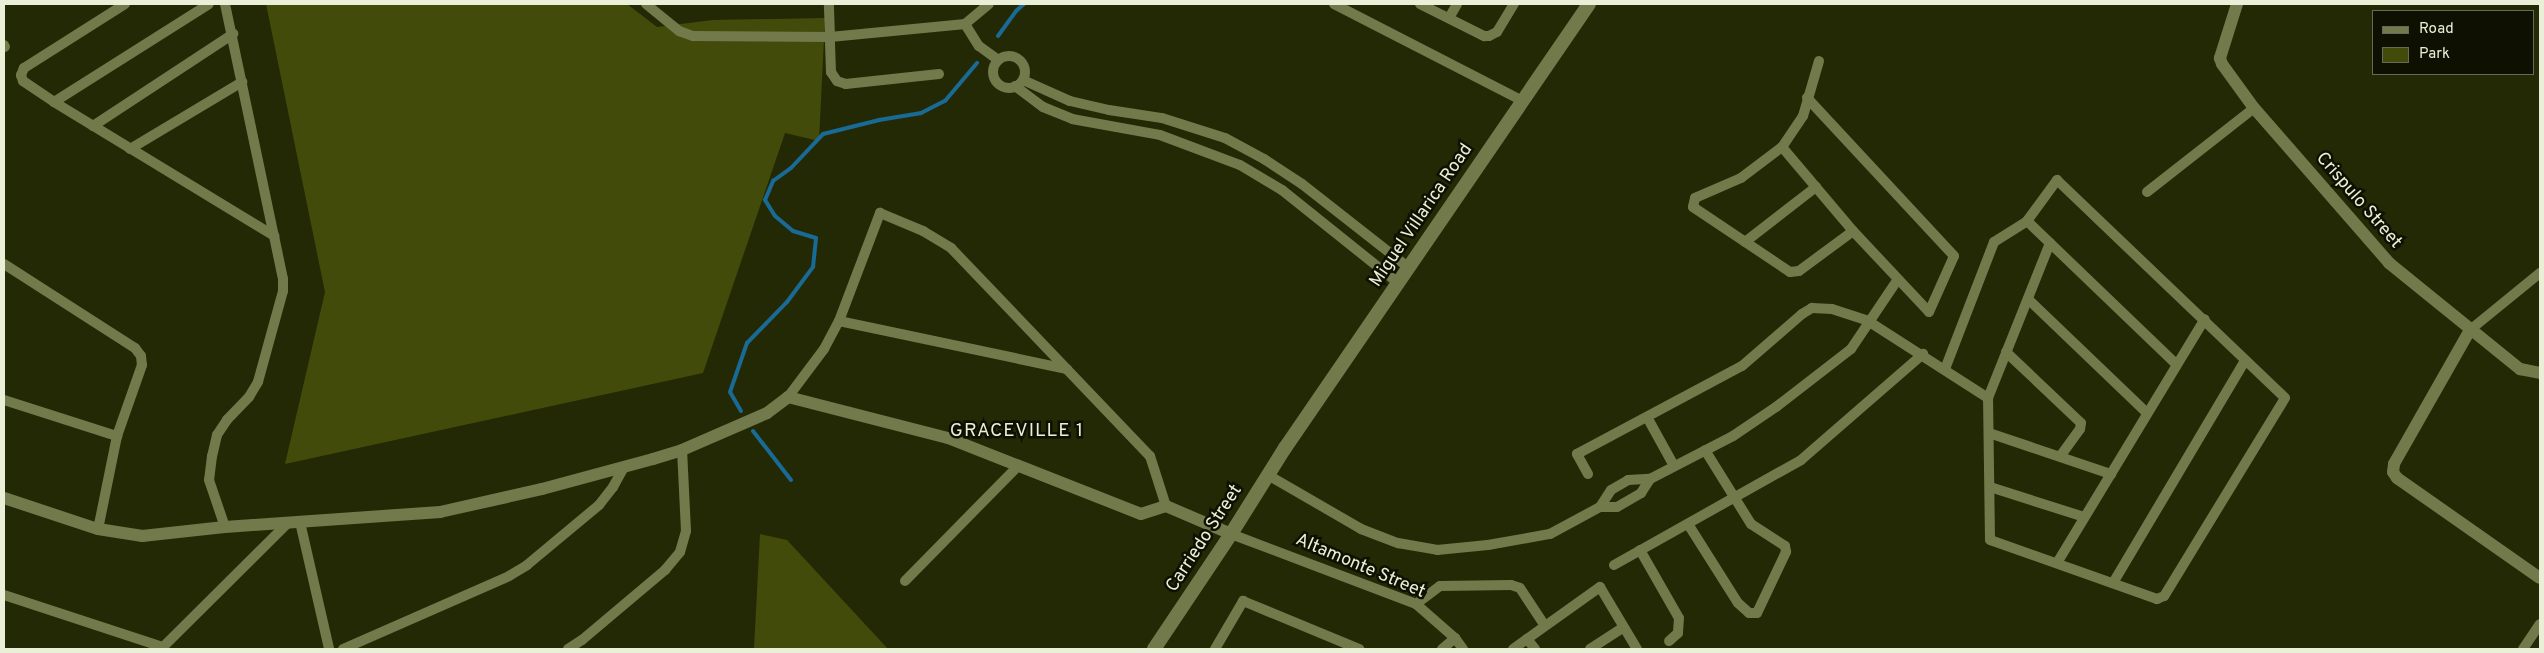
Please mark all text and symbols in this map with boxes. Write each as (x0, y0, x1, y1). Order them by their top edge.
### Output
legend (2372, 10, 2534, 75)
text: Road (2419, 20, 2454, 39)
text: Park (2419, 45, 2450, 64)
street label: Miguel Villarica Road (1366, 140, 1478, 292)
street label: Crispulo Street (2310, 148, 2406, 254)
district label: GRACEVILLE 1 (948, 421, 1086, 443)
street label: Carriedo Street (1162, 481, 1248, 597)
street label: Altamonte Street (1292, 530, 1428, 604)

